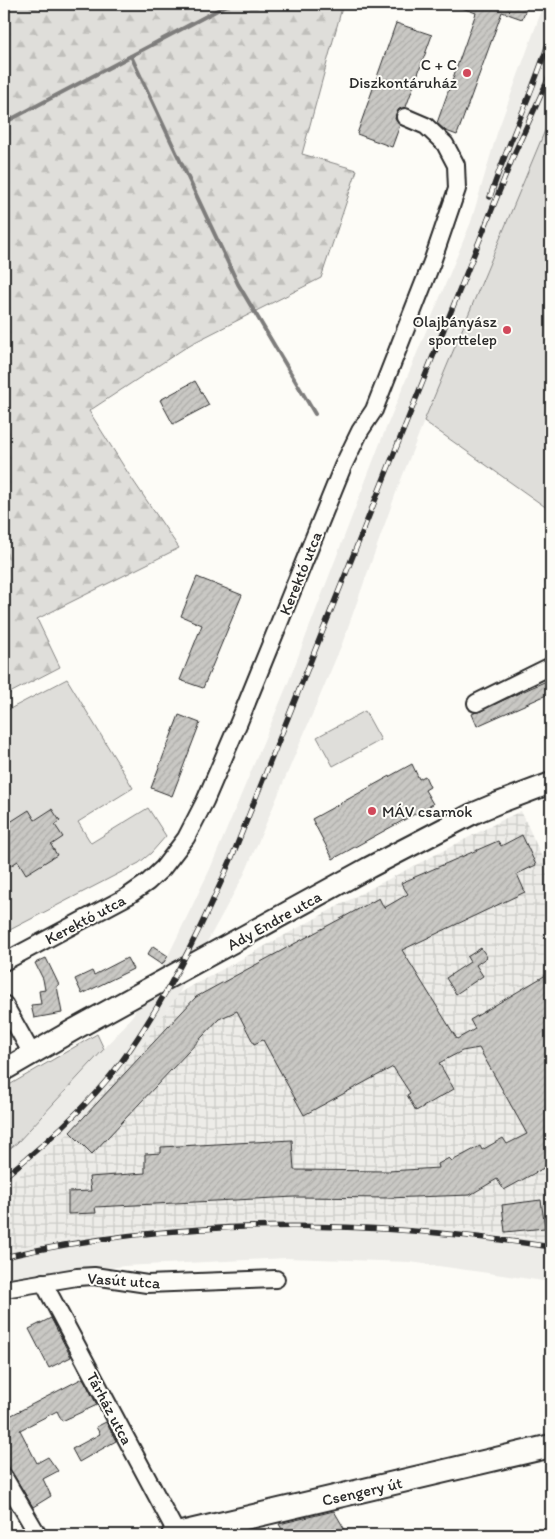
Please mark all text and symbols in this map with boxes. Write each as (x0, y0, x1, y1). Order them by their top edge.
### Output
place label: C + C Diszkontáruház (349, 55, 458, 92)
marker: C + C Diszkontáruház (461, 67, 473, 79)
place label: Olajbányász sporttelep (412, 312, 498, 349)
marker: Olajbányász sporttelep (501, 324, 513, 336)
street label: Kerektó utca (275, 528, 326, 618)
place label: MÁV csarnok (382, 802, 472, 821)
marker: MÁV csarnok (366, 805, 378, 817)
street label: Ady Endre utca (224, 886, 325, 954)
street label: Kerektó utca (42, 890, 129, 949)
street label: Vasút utca (87, 1268, 162, 1293)
street label: Tárház utca (82, 1369, 137, 1448)
street label: Csengery út (320, 1473, 404, 1510)

